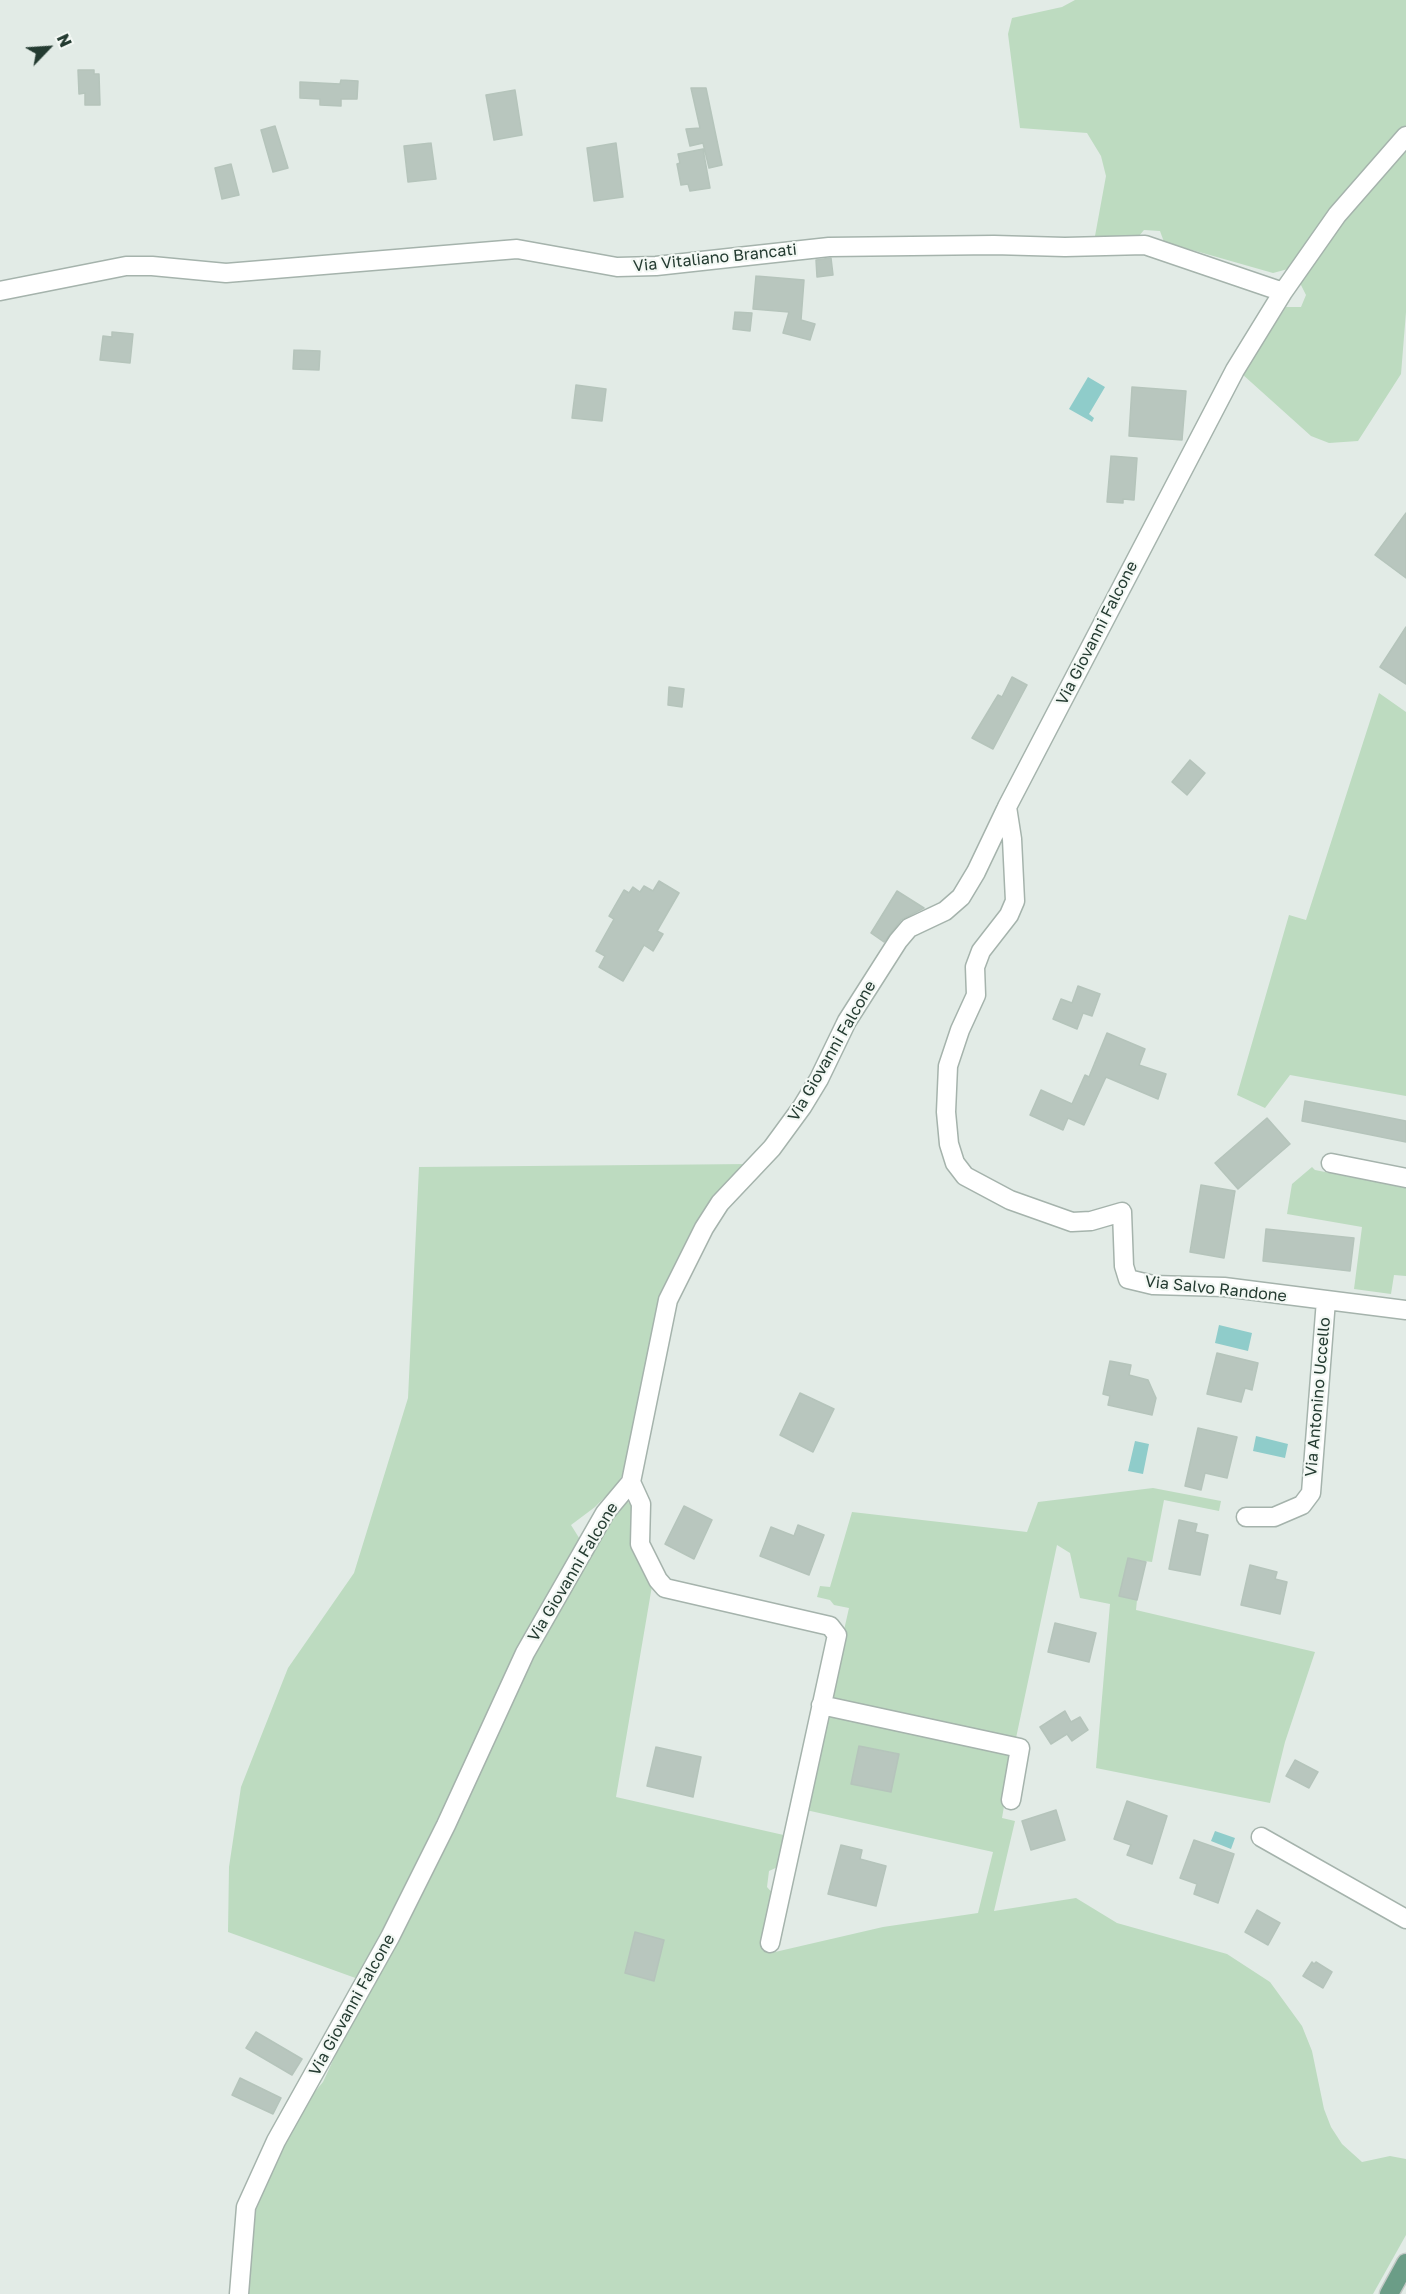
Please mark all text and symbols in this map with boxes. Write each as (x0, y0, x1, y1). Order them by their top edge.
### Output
north arrow (18, 18, 78, 78)
text: N (53, 31, 76, 50)
street label: Via Vitaliano Brancati (632, 240, 798, 276)
street label: Via Giovanni Falcone (1052, 558, 1142, 708)
street label: Via Giovanni Falcone (784, 977, 880, 1125)
street label: Via Salvo Randone (1144, 1272, 1288, 1306)
street label: Via Antonino Uccello (1301, 1316, 1335, 1478)
street label: Via Giovanni Falcone (524, 1499, 622, 1645)
street label: Via Giovanni Falcone (305, 1931, 399, 2079)

